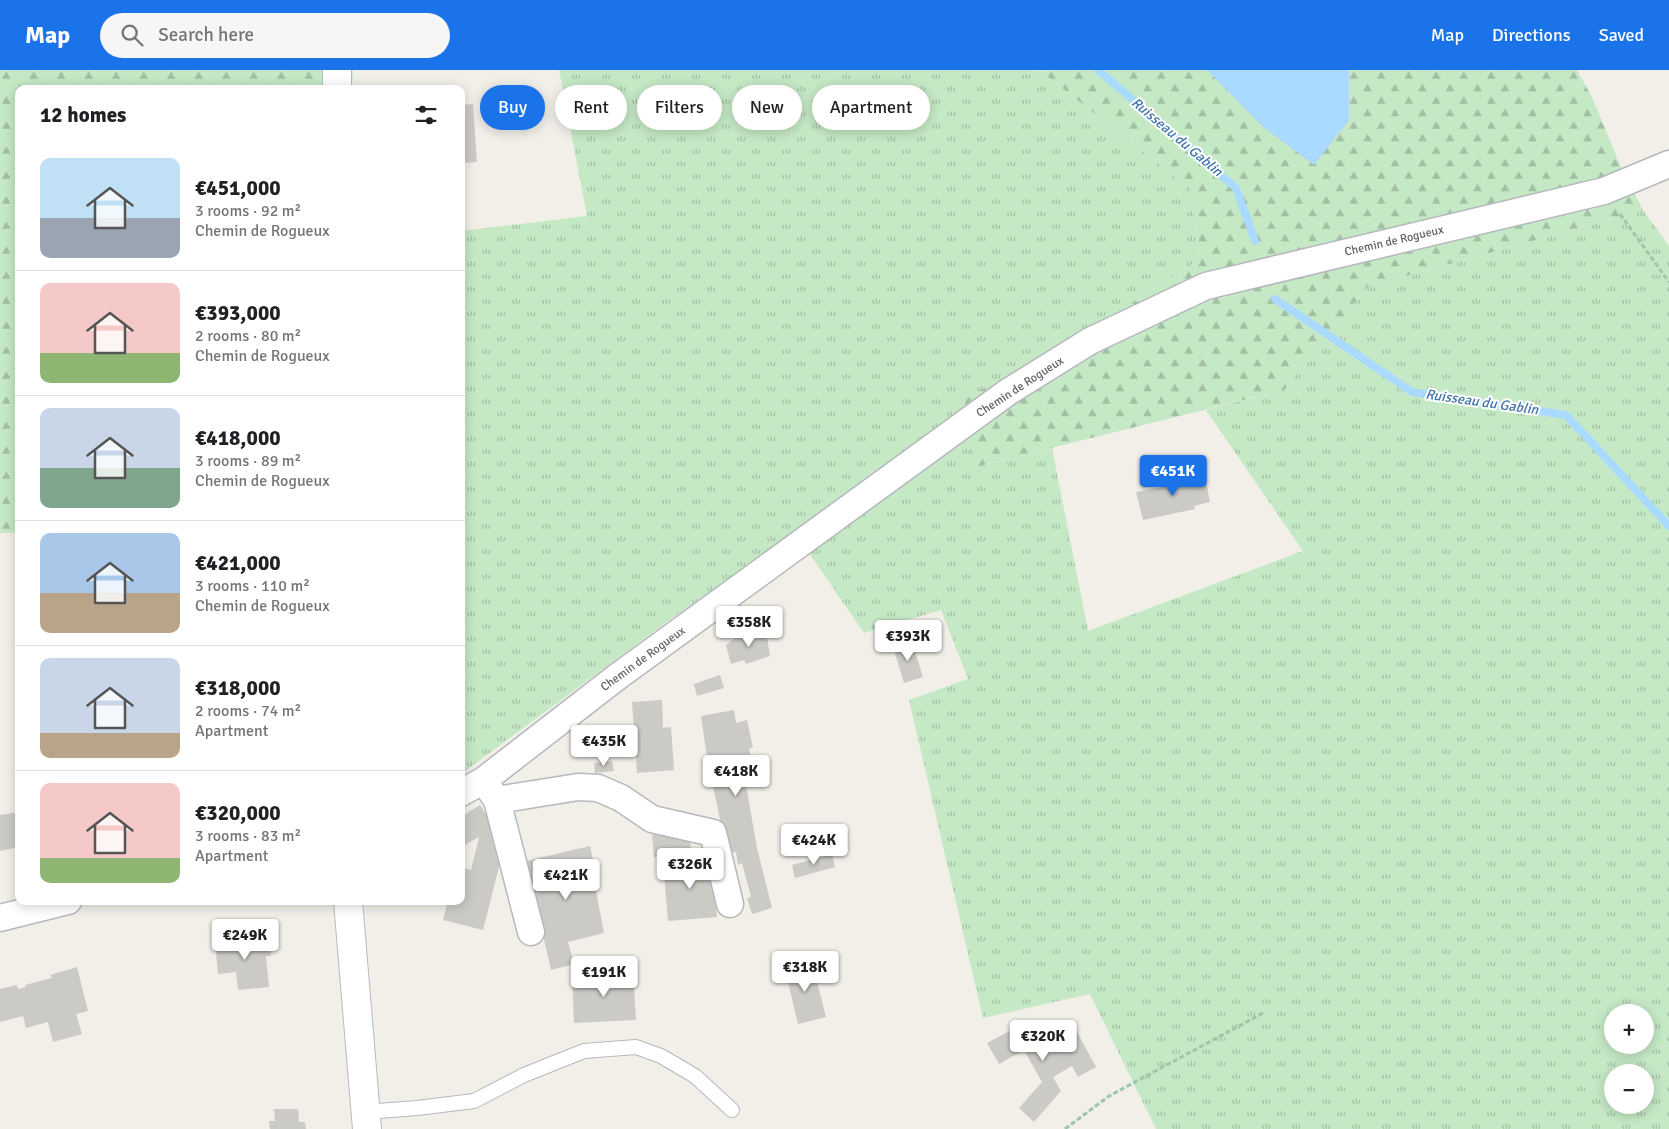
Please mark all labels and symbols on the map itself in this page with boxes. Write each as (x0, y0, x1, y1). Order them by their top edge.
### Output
water label: Ruisseau du Gablin (1128, 94, 1226, 180)
street label: Chemin de Rogueux (1343, 222, 1445, 260)
street label: Chemin de Rogueux (974, 353, 1067, 421)
water label: Ruisseau du Gablin (1425, 386, 1540, 418)
pin: €451K (1138, 454, 1208, 497)
pin: €358K (714, 606, 784, 648)
pin: €393K (873, 620, 943, 662)
street label: Chemin de Rogueux (598, 623, 689, 695)
pin: €435K (569, 724, 639, 767)
pin: €418K (701, 754, 771, 797)
pin: €424K (779, 824, 849, 866)
pin: €326K (655, 848, 725, 890)
pin: €421K (531, 858, 601, 901)
pin: €249K (210, 918, 280, 961)
pin: €318K (770, 950, 840, 993)
pin: €191K (569, 956, 639, 998)
pin: €320K (1008, 1020, 1078, 1062)

